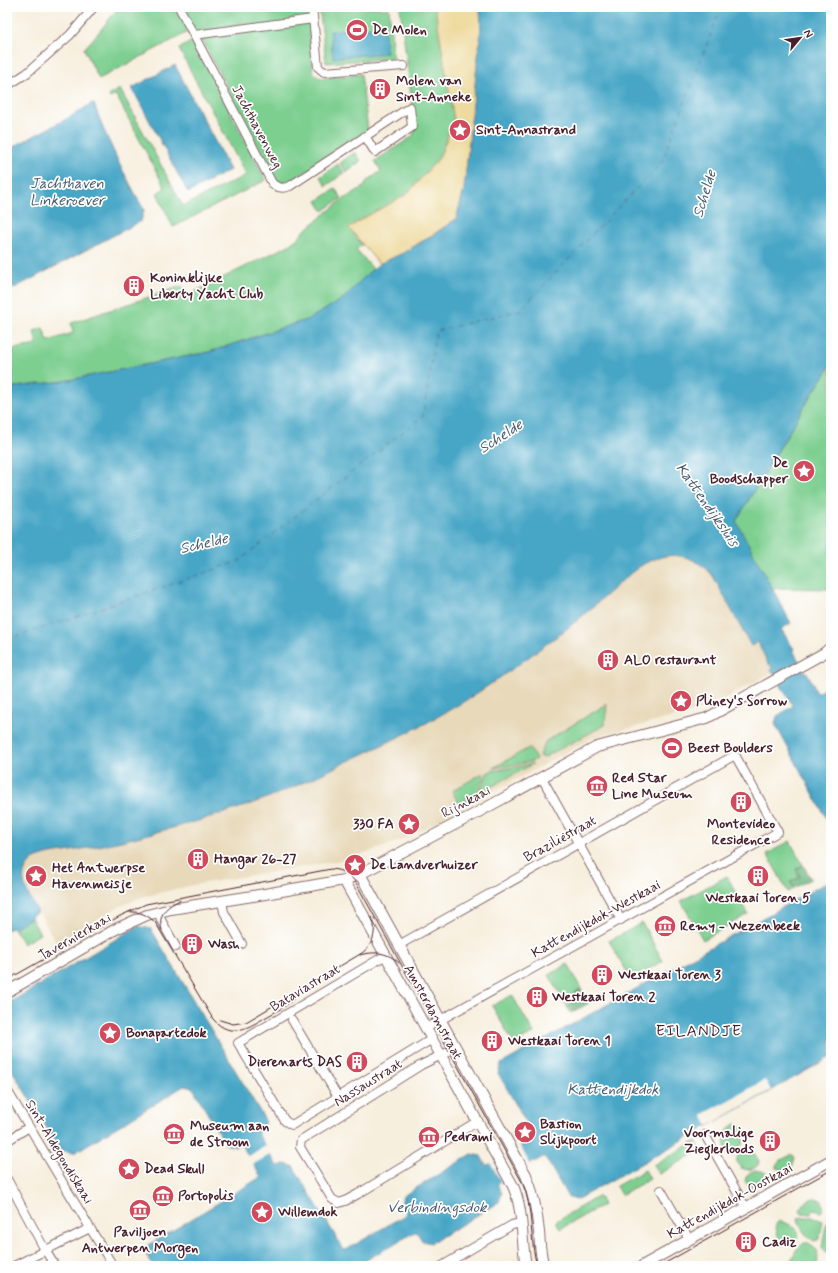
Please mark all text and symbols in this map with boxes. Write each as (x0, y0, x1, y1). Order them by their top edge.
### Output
sports icon: De Molen (344, 17, 370, 43)
north arrow (780, 18, 820, 58)
place label: De Molen (372, 21, 427, 39)
text: N (800, 27, 816, 40)
place label: Molen van Sint-Anneke (396, 72, 472, 106)
building icon: Molen van Sint-Anneke (367, 76, 393, 102)
street label: Jachthavenweg (227, 82, 287, 172)
place icon: Sint-Annastrand (447, 117, 473, 143)
place label: Sint-Annastrand (476, 121, 576, 139)
water label: Schelde (688, 167, 722, 220)
water label: Jachthaven Linkeroever (30, 174, 106, 211)
place label: Koninklijke Liberty Yacht Club (150, 269, 263, 303)
building icon: Koninklijke Liberty Yacht Club (121, 273, 147, 299)
water label: Schelde (475, 415, 528, 459)
place label: De Boodschapper (710, 454, 788, 488)
place icon: De Boodschapper (791, 458, 817, 484)
water label: Kattendijksluis (671, 459, 744, 552)
water label: Schelde (178, 529, 231, 559)
building icon: ALO restaurant (595, 647, 621, 673)
place label: ALO restaurant (624, 651, 717, 669)
place icon: Pliney's Sorrow (668, 688, 694, 714)
place label: Pliney's Sorrow (696, 692, 787, 710)
sports icon: Beest Boulders (659, 735, 685, 761)
place label: Beest Boulders (688, 739, 773, 757)
place label: Red Star Line Museum (612, 769, 693, 803)
museum icon: Red Star Line Museum (584, 773, 610, 799)
street label: Rijnkaai (438, 782, 494, 822)
building icon: Montevideo Residence (728, 789, 754, 815)
place icon: 330 FA (396, 811, 422, 837)
street label: Braziliëstraat (520, 812, 600, 866)
place label: 330 FA (353, 815, 394, 833)
place label: Montevideo Residence (707, 815, 775, 849)
building icon: Hangar 26-27 (185, 846, 211, 872)
place label: Hangar 26-27 (214, 850, 296, 870)
place icon: De Landverhuizer (342, 852, 368, 878)
place label: De Landverhuizer (370, 856, 478, 874)
place label: Het Antwerpse Havenmeisje (52, 859, 145, 894)
place icon: Het Antwerpse Havenmeisje (23, 863, 49, 889)
building icon: Westkaai Toren 5 (745, 863, 771, 889)
street label: Kattendijkdok-Westkaai (528, 876, 664, 962)
place label: Westkaai Toren 5 (705, 889, 811, 907)
street label: Tavernierkaai (35, 909, 115, 965)
museum icon: Remy - Wezenbeek (652, 913, 678, 939)
place label: Remy - Wezenbeek (680, 917, 800, 935)
building icon: Wash (179, 931, 205, 957)
place label: Wash (207, 935, 240, 953)
street label: Bataviastraat (267, 960, 343, 1016)
street label: Amsterdamstraat (399, 961, 467, 1063)
building icon: Westkaai Toren 3 (589, 962, 615, 988)
place label: Westkaai Toren 3 (617, 966, 722, 984)
building icon: Westkaai Toren 2 (524, 984, 550, 1010)
place label: Westkaai Toren 2 (551, 988, 656, 1006)
place icon: Bonapartedok (97, 1020, 123, 1046)
district label: EILANDJE (656, 1021, 742, 1042)
place label: Bonapartedok (126, 1024, 207, 1042)
building icon: Westkaai Toren 1 (479, 1028, 505, 1054)
place label: Westkaai Toren 1 (507, 1032, 611, 1050)
building icon: Dierenarts DAS (344, 1049, 370, 1075)
place label: Dierenarts DAS (247, 1053, 343, 1071)
street label: Nassaustraat (331, 1055, 405, 1111)
water label: Kattendijkdok (567, 1080, 659, 1100)
street label: Sint-Aldegondiskaai (20, 1097, 97, 1208)
place label: Bastion Slijkpoort (540, 1115, 597, 1149)
place label: Museum aan de Stroom (190, 1117, 269, 1151)
place icon: Bastion Slijkpoort (512, 1119, 538, 1145)
museum icon: Museum aan de Stroom (161, 1121, 187, 1147)
museum icon: Pedrami (416, 1124, 442, 1150)
place label: Voormalige Zieglerloods (684, 1124, 755, 1161)
place label: Pedrami (444, 1128, 492, 1146)
building icon: Voormalige Zieglerloods (757, 1128, 783, 1154)
place icon: Dead Skull (116, 1156, 142, 1182)
street label: Kattendijkdok-Oostkaai (664, 1159, 796, 1243)
place label: Dead Skull (144, 1160, 204, 1178)
museum icon: Portopolis (150, 1183, 176, 1209)
place label: Portopolis (178, 1187, 234, 1205)
museum icon: Paviljoen Antwerpen Morgen (127, 1197, 153, 1223)
water label: Verbindingsdok (387, 1198, 488, 1218)
place icon: Willemdok (249, 1199, 275, 1225)
place label: Willemdok (277, 1203, 337, 1221)
place label: Paviljoen Antwerpen Morgen (82, 1223, 198, 1259)
building icon: Cadiz (733, 1229, 759, 1255)
place label: Cadiz (762, 1233, 797, 1251)

